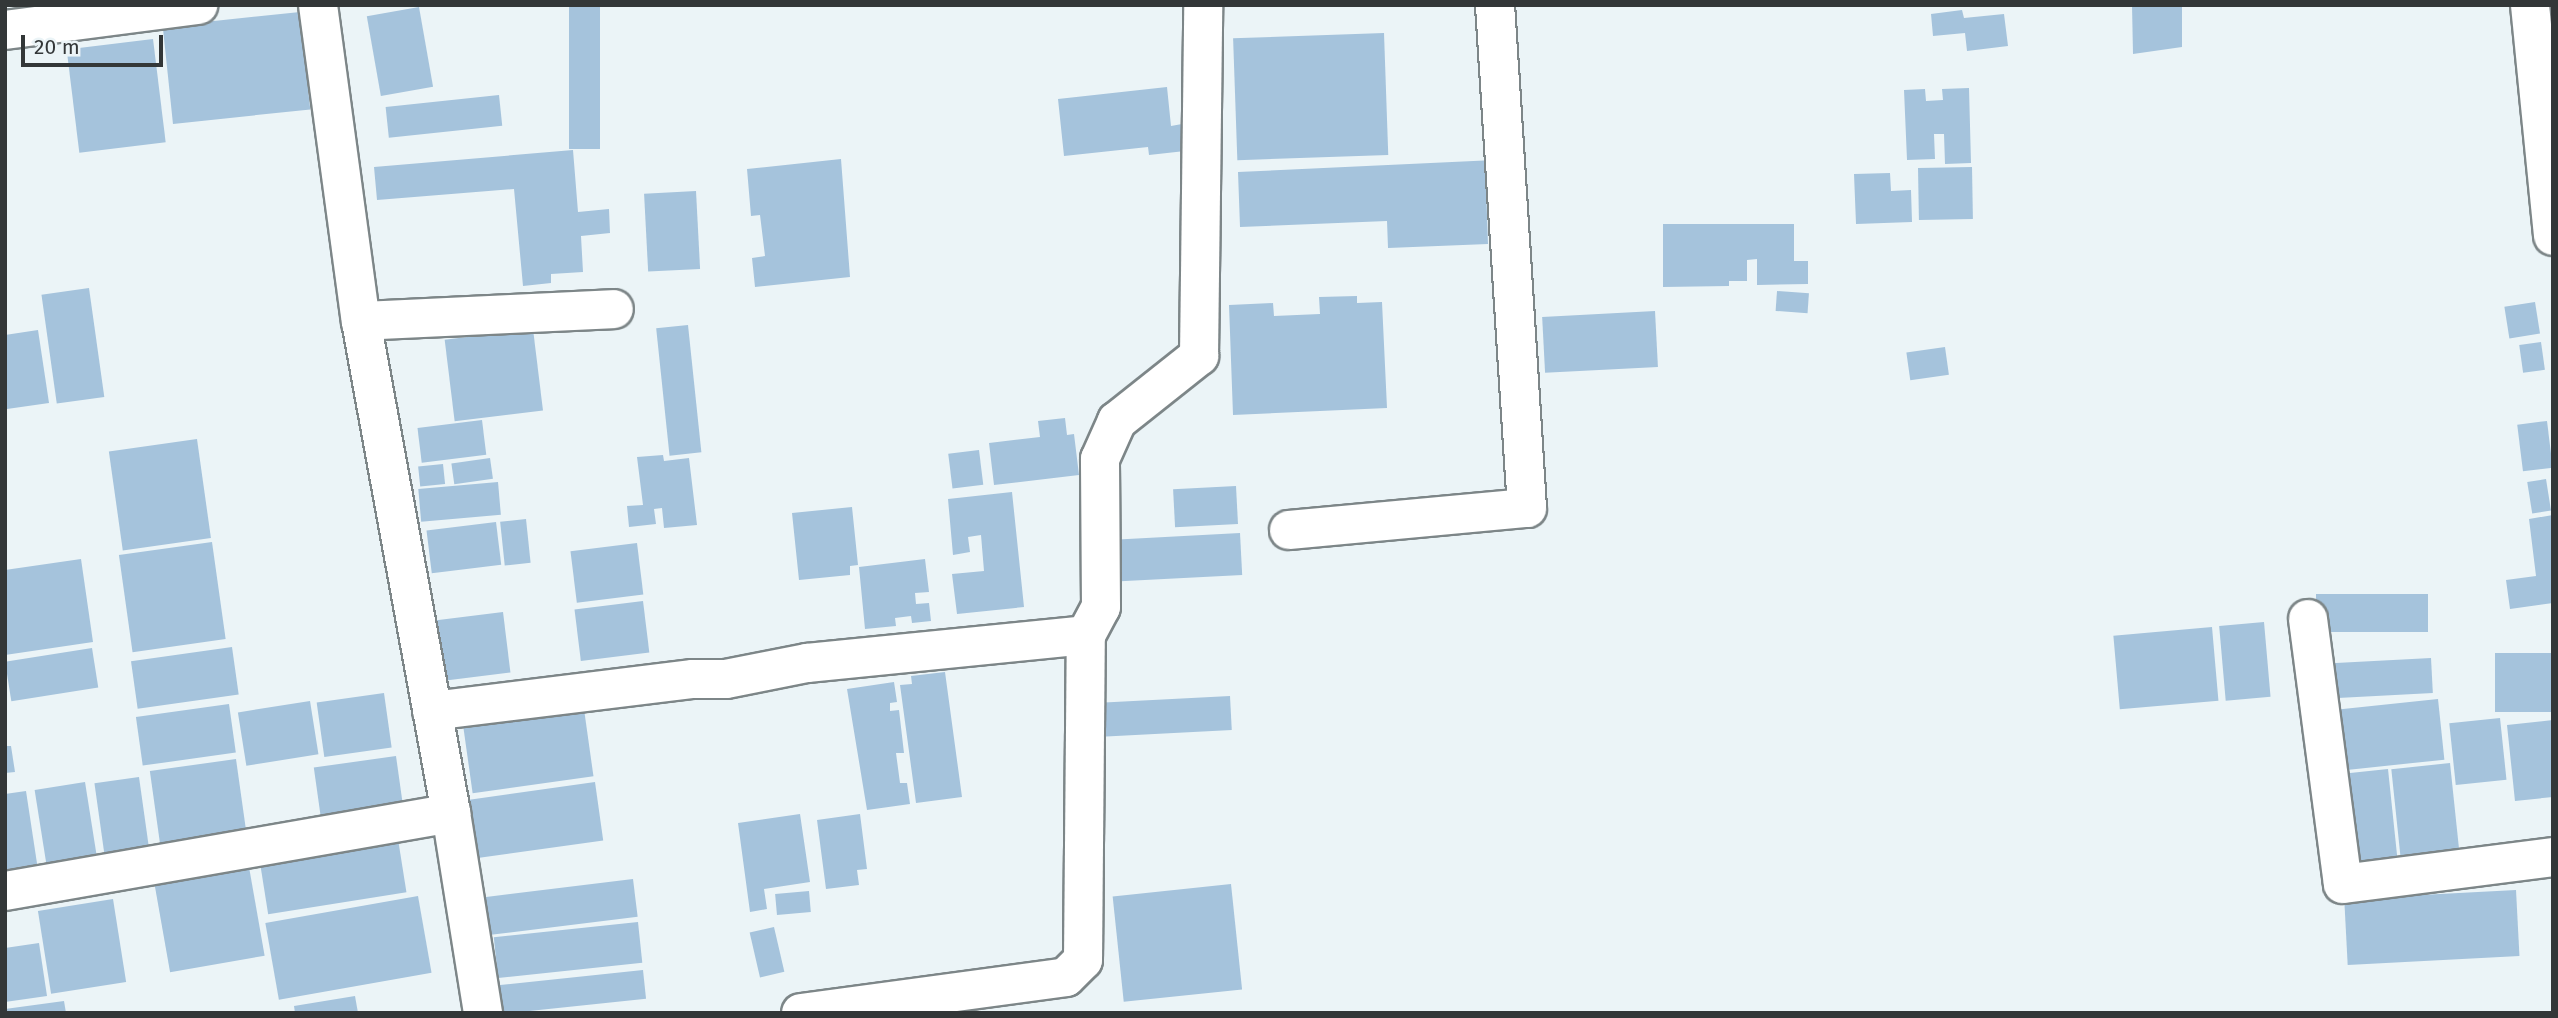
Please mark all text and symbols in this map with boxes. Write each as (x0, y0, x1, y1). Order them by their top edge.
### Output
scale bar (24, 21, 166, 65)
text: 20 m (34, 34, 80, 60)

